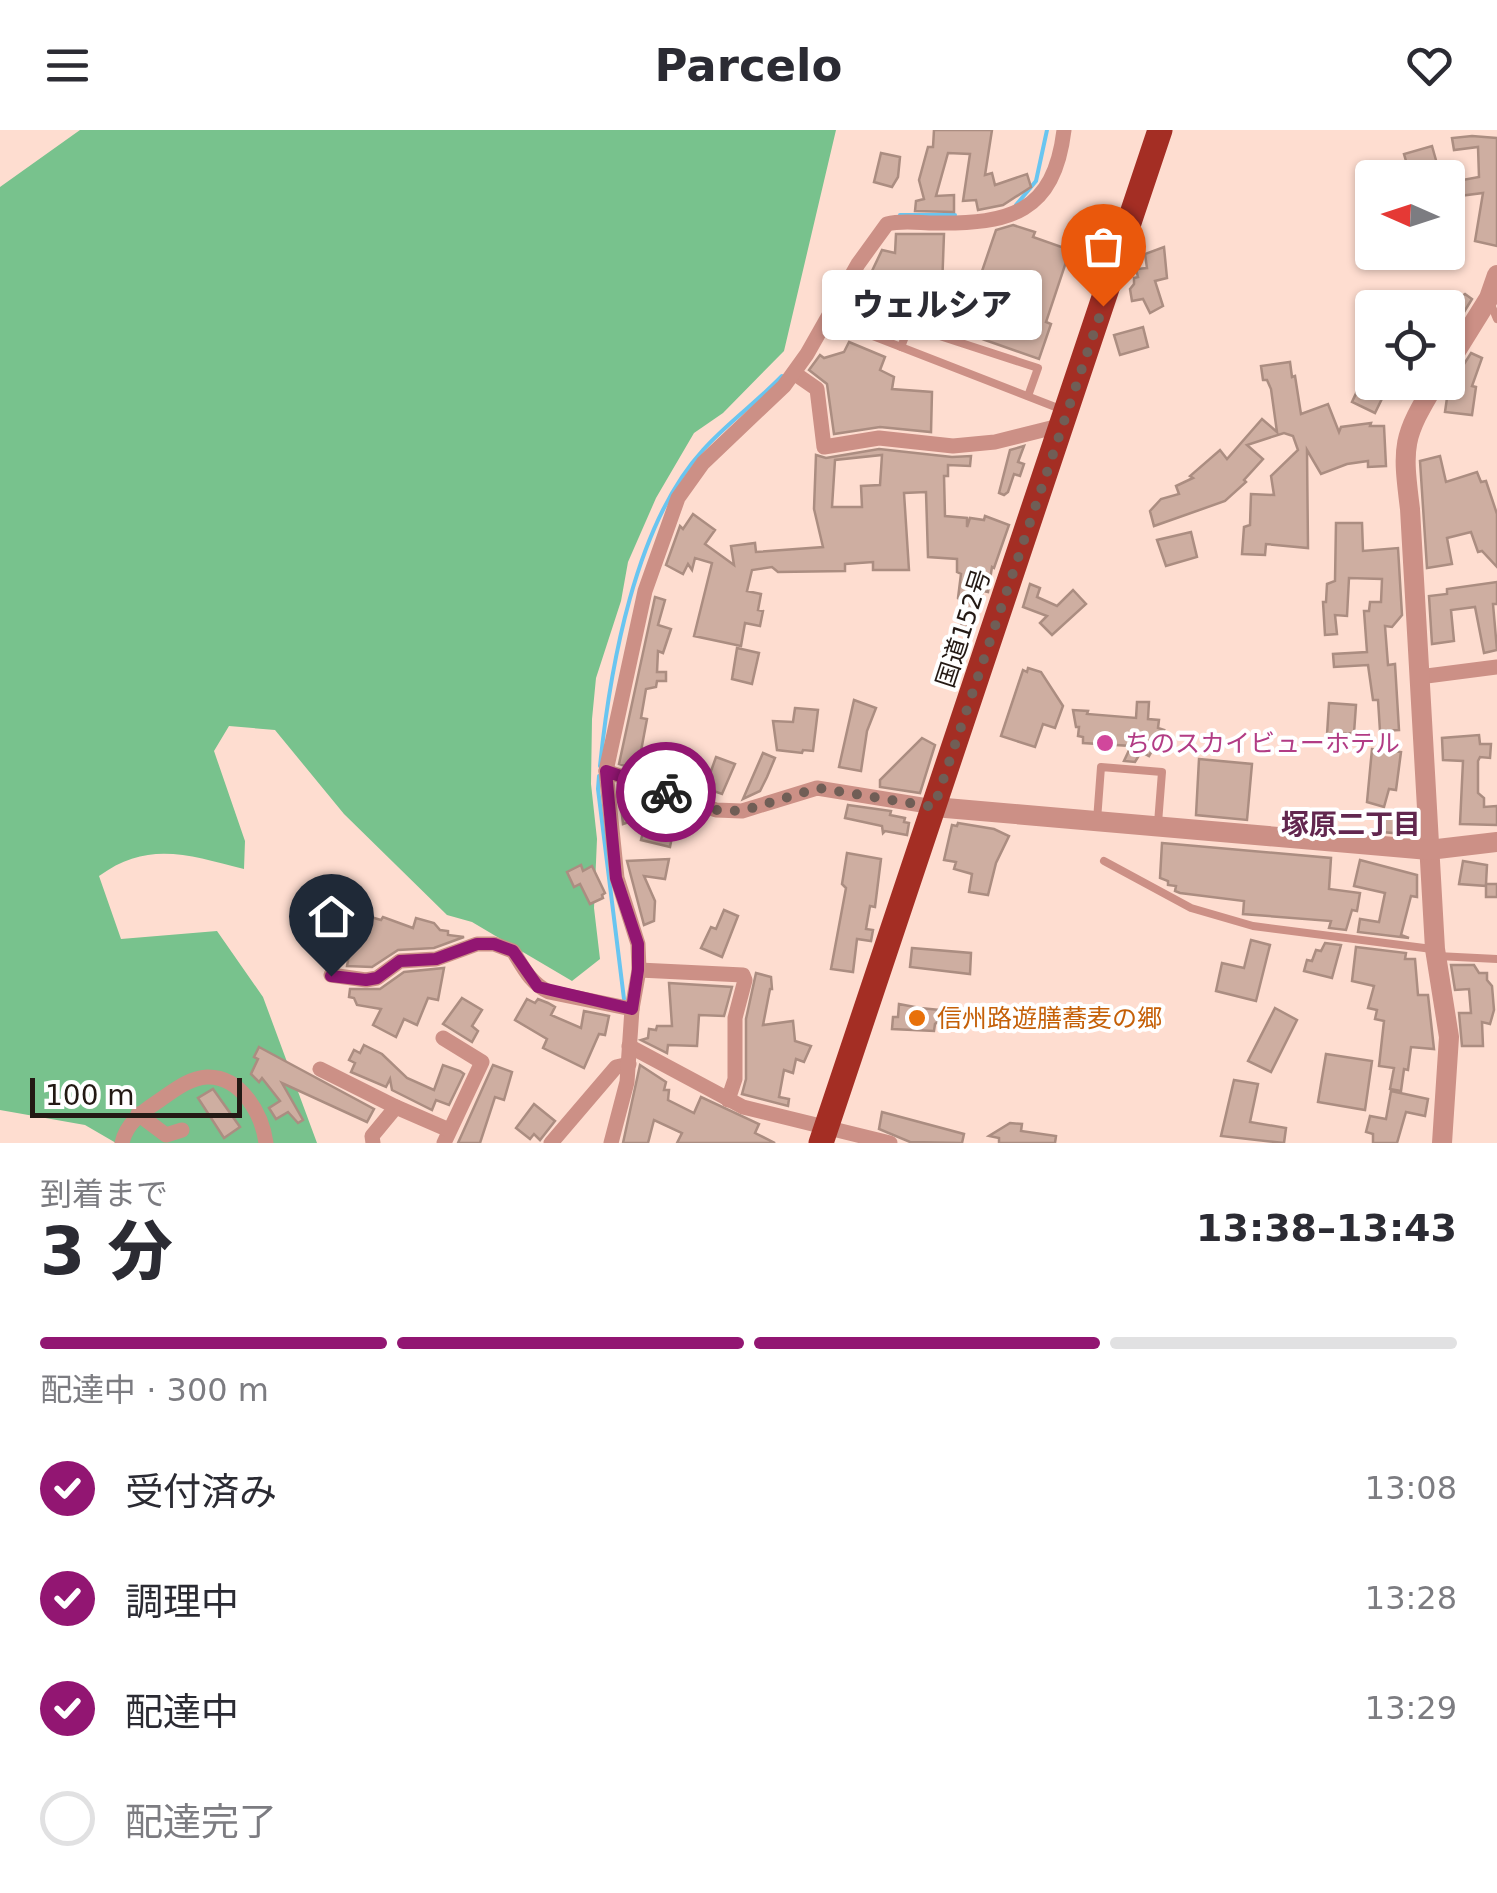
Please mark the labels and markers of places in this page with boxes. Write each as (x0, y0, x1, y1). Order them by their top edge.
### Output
pin (1061, 204, 1146, 307)
callout: ウェルシア (823, 271, 1043, 341)
place label: ちのスカイビューホテル (1125, 729, 1400, 758)
marker: ちのスカイビューホテル (1094, 732, 1116, 754)
pin (289, 874, 374, 977)
place label: 信州路遊膳蕎麦の郷 (937, 1004, 1162, 1033)
marker: 信州路遊膳蕎麦の郷 (906, 1007, 928, 1029)

